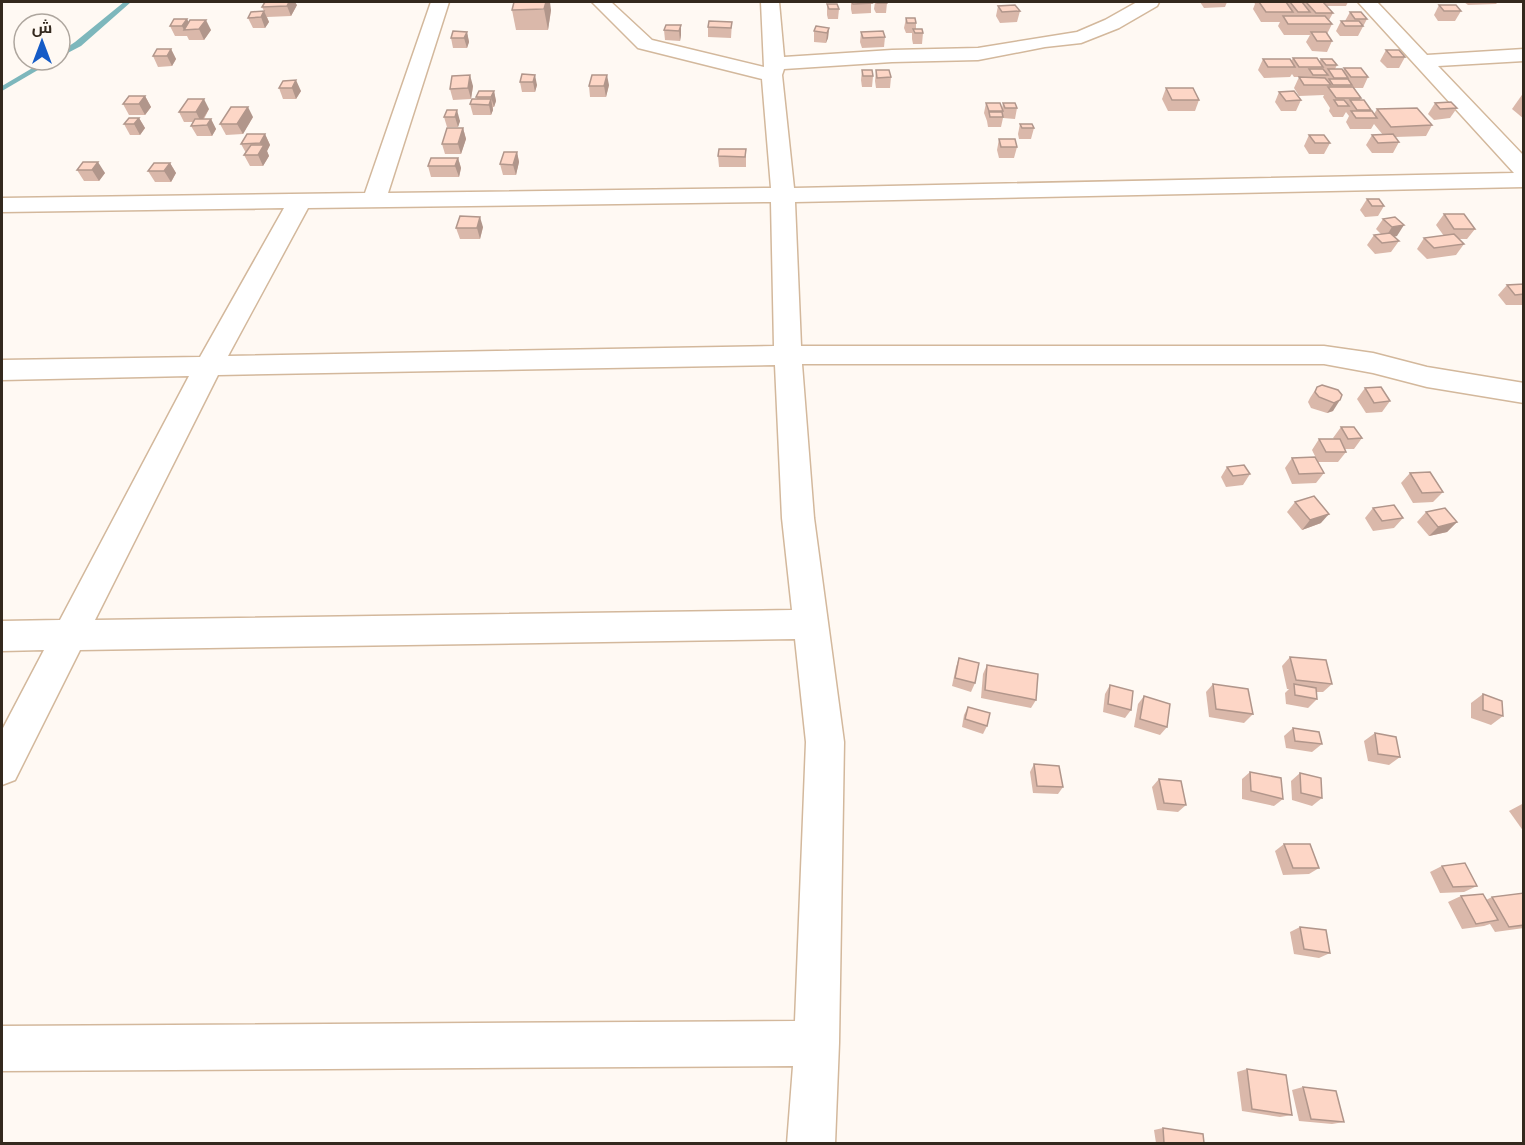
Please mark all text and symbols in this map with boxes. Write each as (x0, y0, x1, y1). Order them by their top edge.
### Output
north arrow (12, 12, 72, 72)
text: ش (32, 19, 52, 37)

